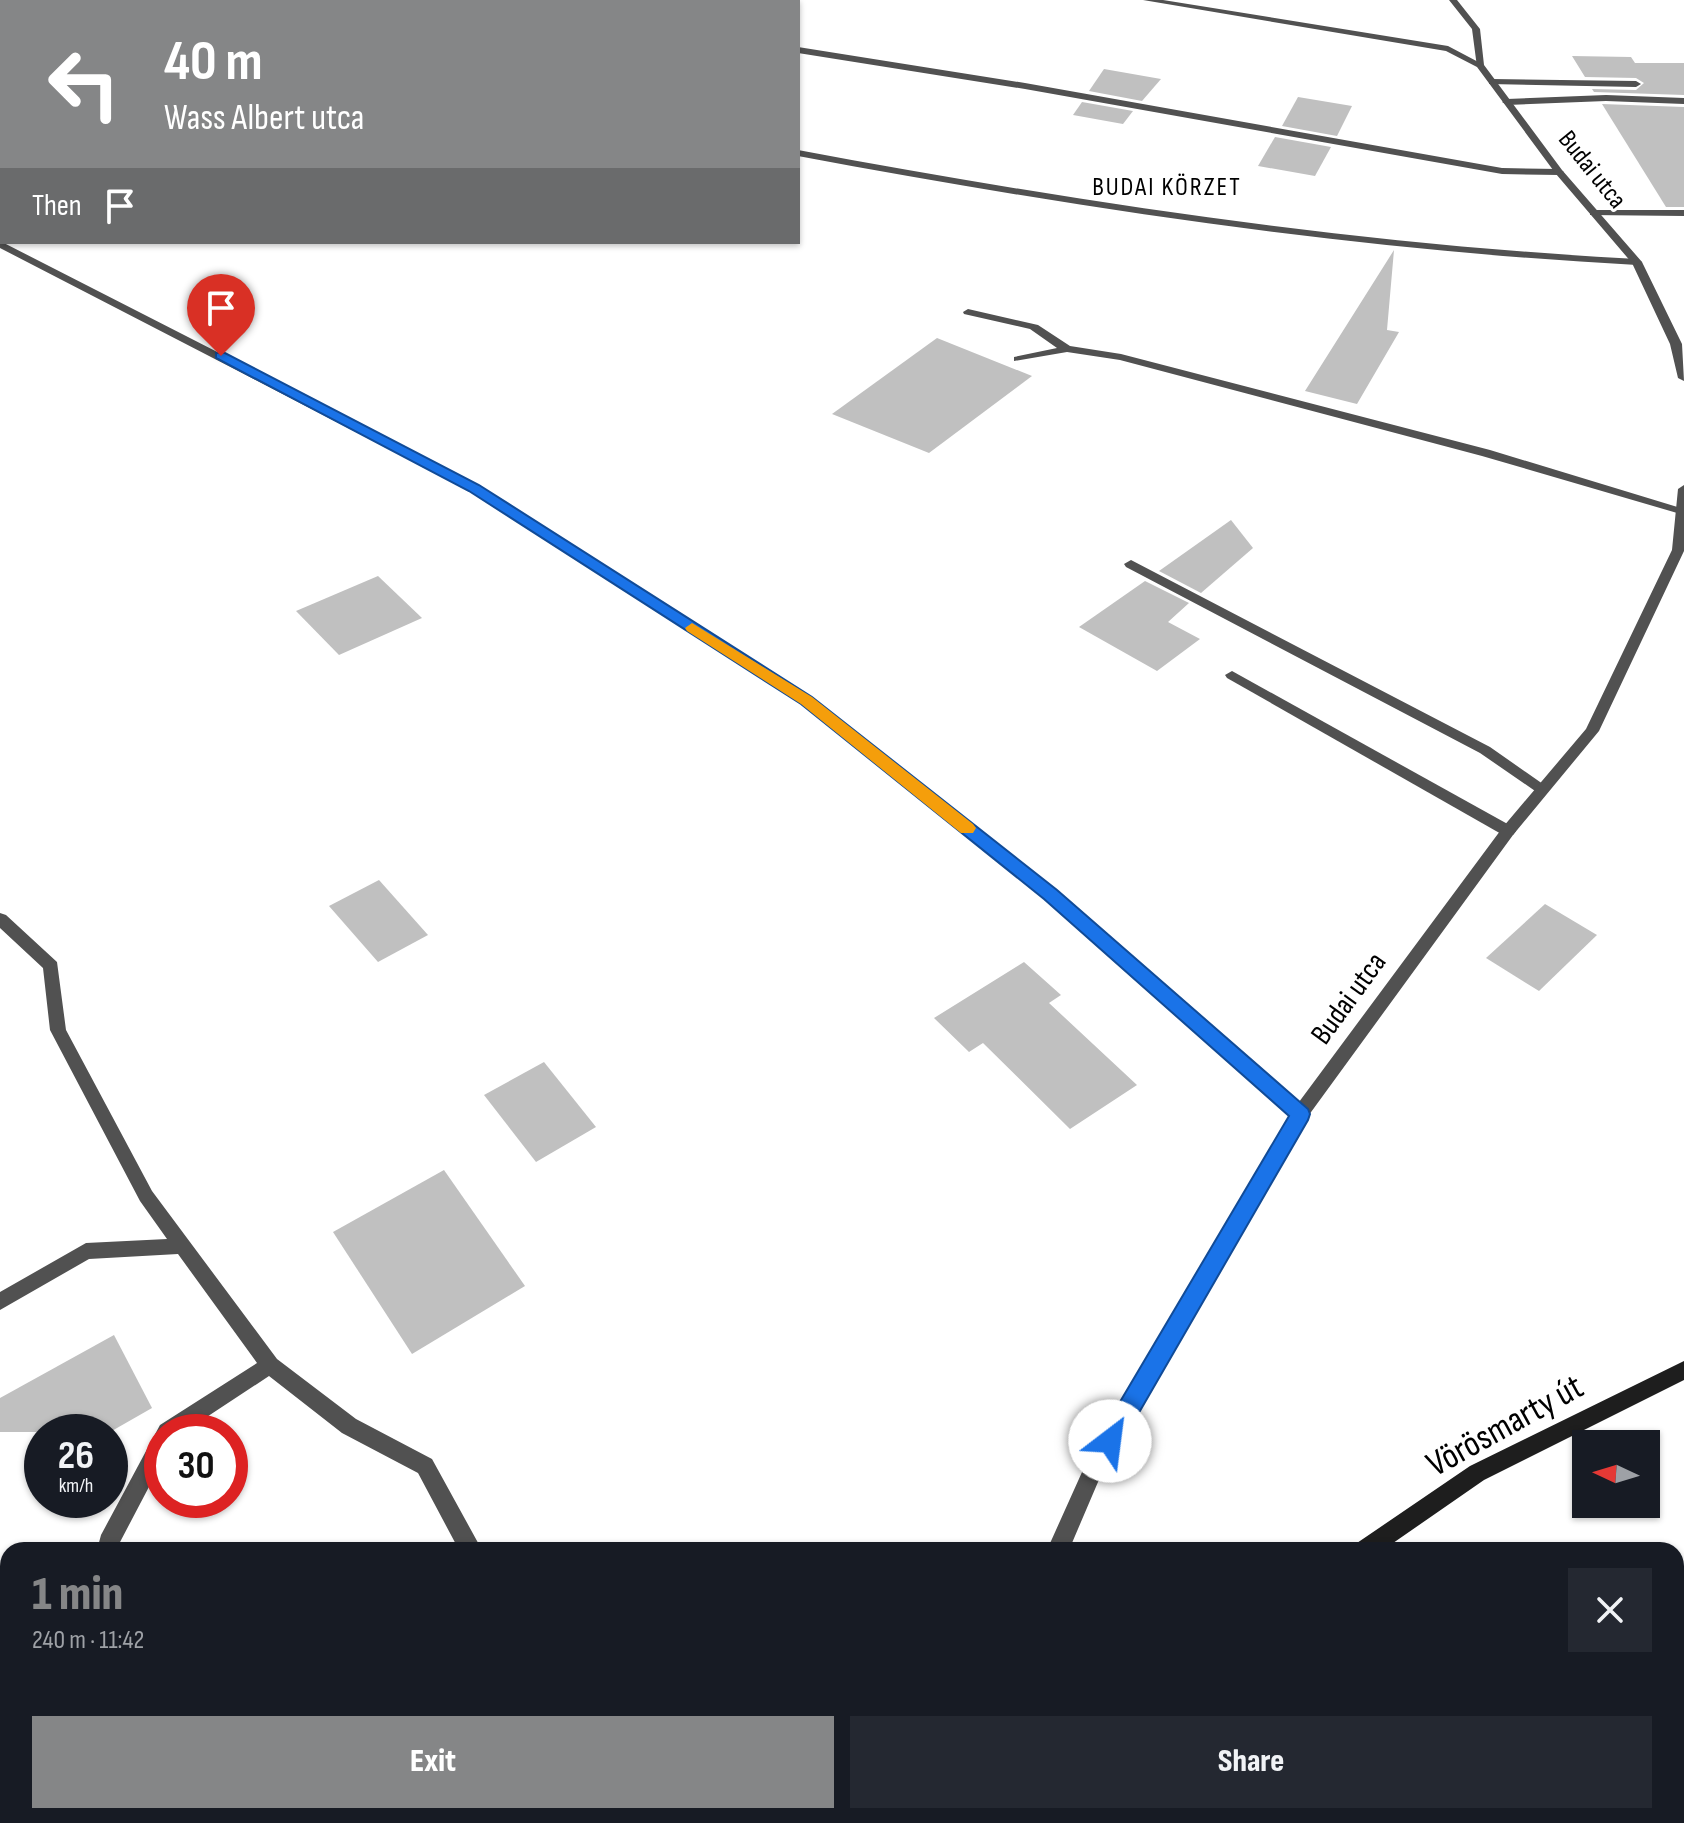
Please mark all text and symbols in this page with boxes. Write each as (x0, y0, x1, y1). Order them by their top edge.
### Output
text: 40 m (164, 29, 263, 96)
icon: left (32, 32, 136, 136)
text: Wass Albert utca (164, 97, 364, 140)
street label: Budai utca (1551, 125, 1632, 215)
district label: BUDAI KÖRZET (1092, 172, 1242, 203)
icon: arrive (98, 184, 142, 228)
text: Then (32, 188, 82, 224)
pin (187, 274, 255, 356)
icon: arrive (199, 286, 243, 330)
street label: Budai utca (1303, 946, 1394, 1052)
street label: Vörösmarty út (1420, 1366, 1591, 1487)
position arrow (1068, 1399, 1152, 1483)
speed limit sign: 30 (144, 1414, 248, 1518)
north arrow (1572, 1430, 1660, 1518)
map controls (1572, 1430, 1660, 1518)
text: 26 (58, 1432, 94, 1480)
text: km/h (59, 1474, 93, 1498)
text: 1 min (32, 1566, 123, 1623)
button: close (1568, 1568, 1652, 1652)
text: 240 m · 11:42 (32, 1625, 144, 1656)
button: Exit (32, 1716, 834, 1808)
button: Share (850, 1716, 1652, 1808)

